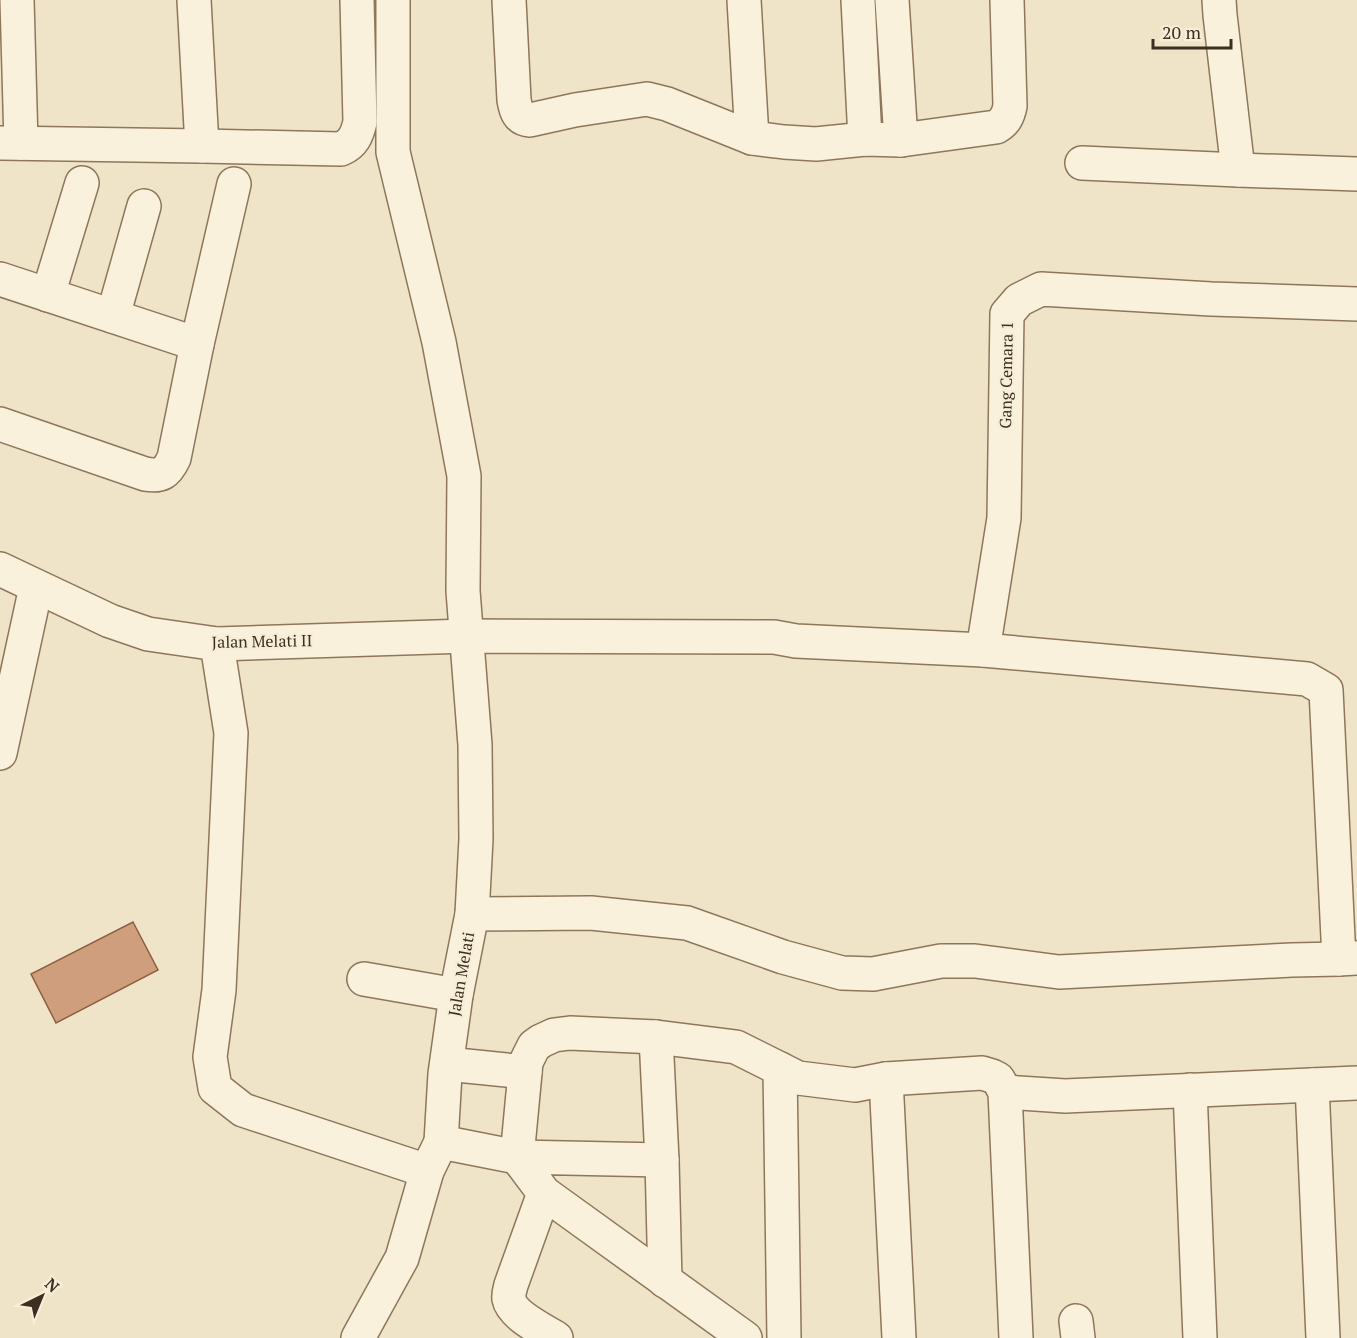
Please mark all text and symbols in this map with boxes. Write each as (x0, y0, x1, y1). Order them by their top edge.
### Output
scale bar (1153, 12, 1231, 50)
text: 20 m (1162, 20, 1202, 44)
street label: Gang Cemara 1 (994, 321, 1018, 429)
street label: Jalan Melati II (212, 629, 312, 653)
street label: Jalan Melati (443, 930, 479, 1018)
north arrow (12, 1266, 72, 1326)
text: N (40, 1273, 64, 1297)

